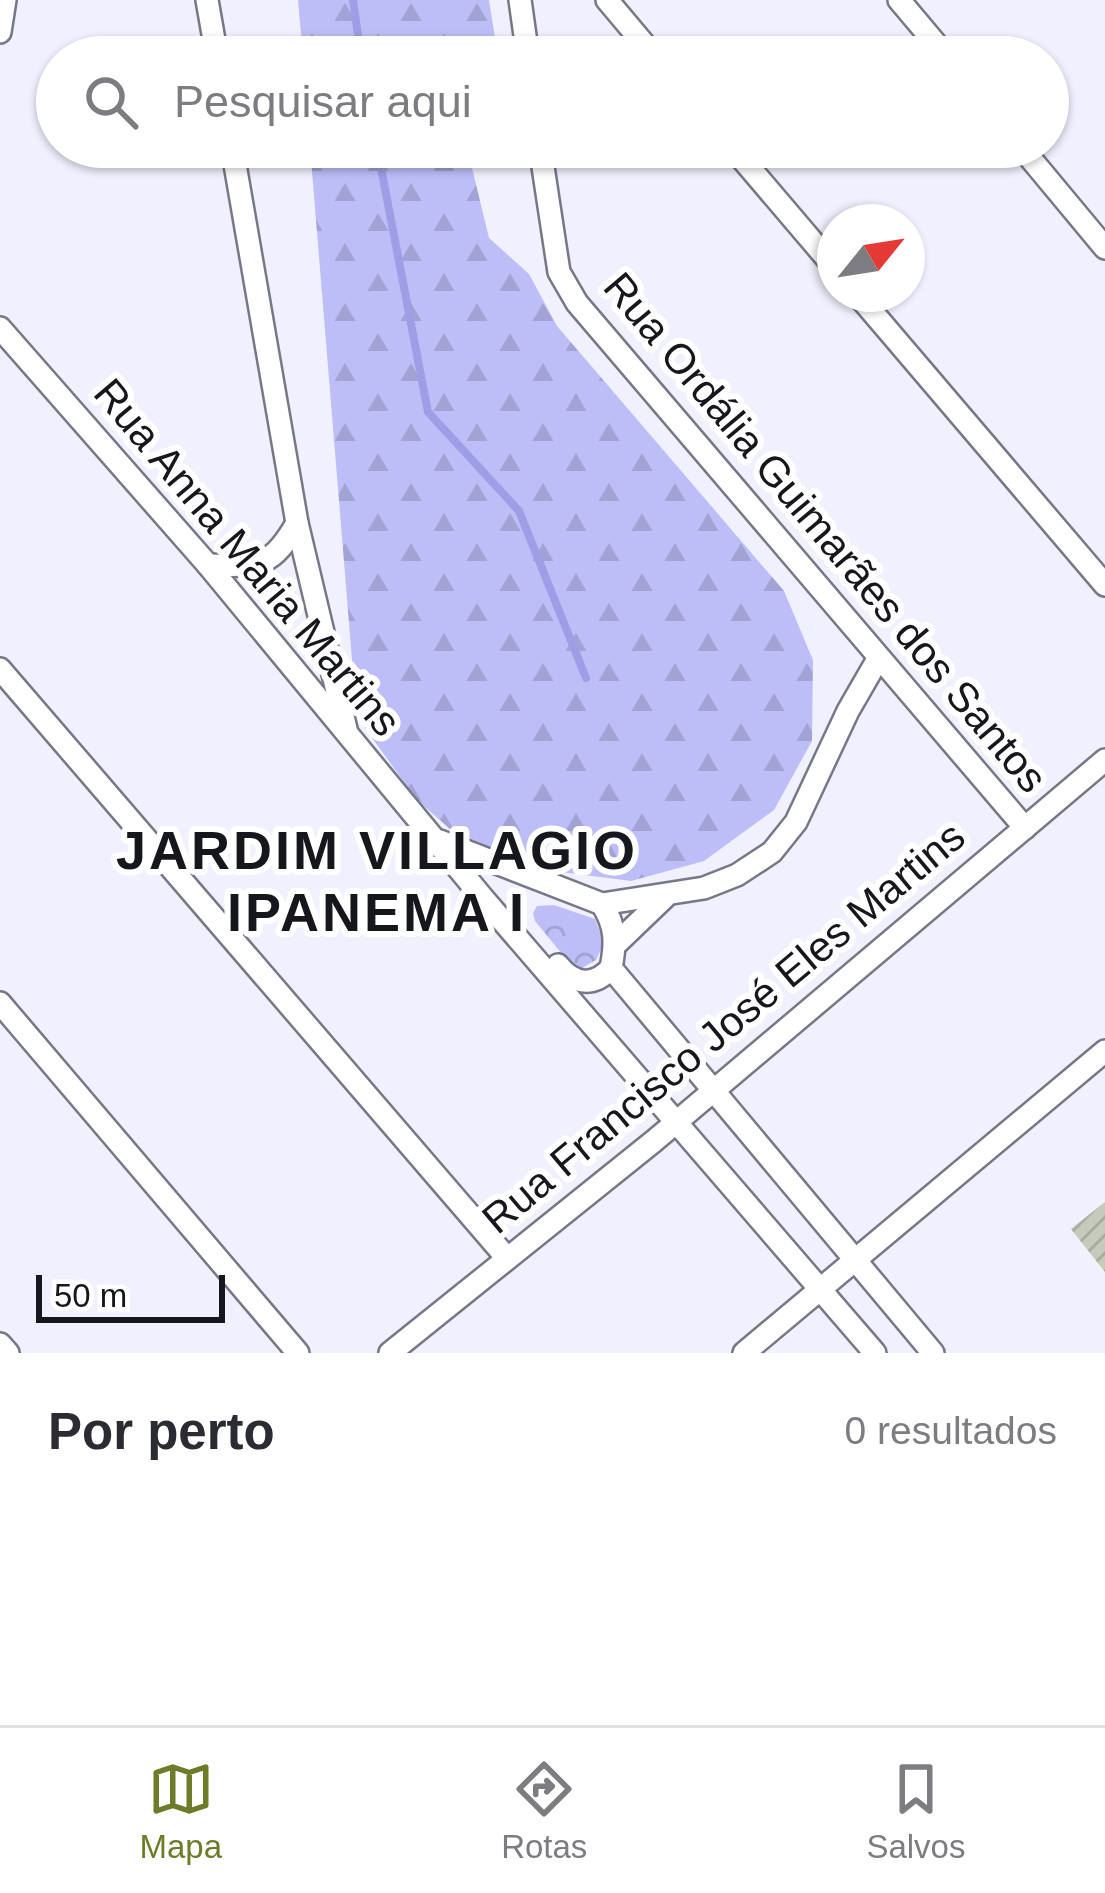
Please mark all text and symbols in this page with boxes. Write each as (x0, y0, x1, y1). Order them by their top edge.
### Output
search box (36, 36, 1069, 168)
icon: search (78, 69, 144, 135)
text: Pesquisar aqui (174, 76, 472, 127)
north arrow (817, 204, 925, 312)
street label: Rua Ordália Guimarães dos Santos (595, 263, 1057, 801)
street label: Rua Anna Maria Martins (85, 370, 410, 745)
street label: Rua Francisco José Eles Martins (473, 812, 974, 1243)
district label: JARDIM VILLAGIO IPANEMA I (116, 820, 638, 942)
scale bar (36, 1269, 225, 1322)
text: 50 m (54, 1277, 127, 1314)
text: Por perto (48, 1403, 275, 1460)
text: 0 resultados (845, 1409, 1057, 1452)
tab: Mapa (140, 1756, 222, 1866)
tab: Rotas (501, 1756, 587, 1866)
tab: Salvos (866, 1756, 965, 1866)

